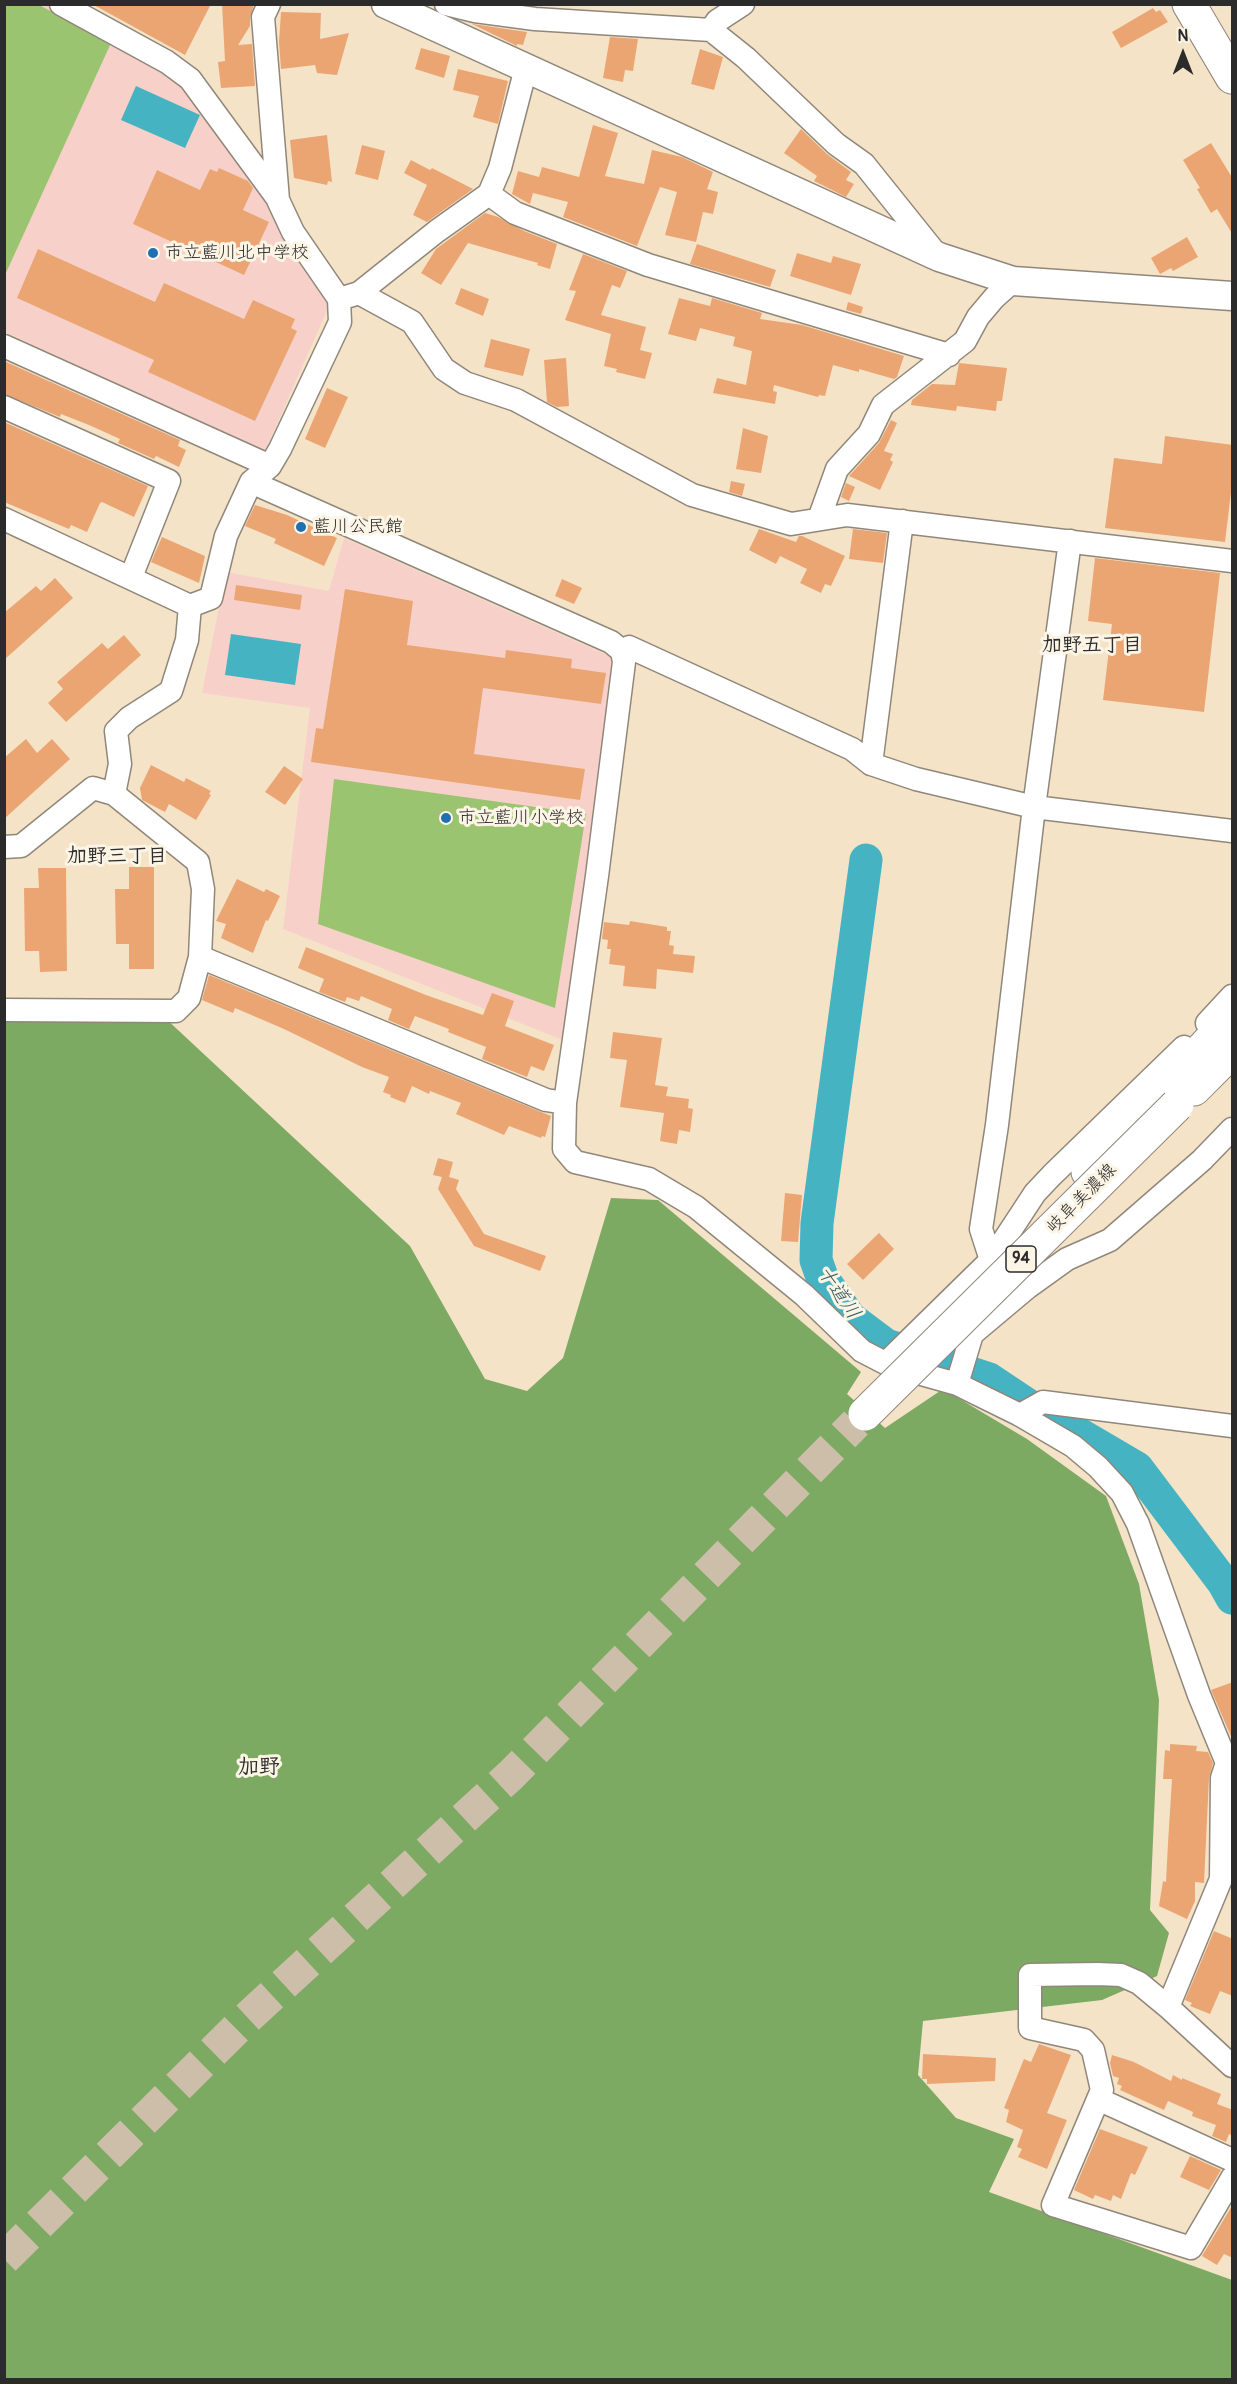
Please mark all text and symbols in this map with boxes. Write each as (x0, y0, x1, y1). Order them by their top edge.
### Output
north arrow (1153, 24, 1213, 84)
text: N (1178, 26, 1188, 46)
place label: 市立藍川北中学校 (165, 242, 309, 264)
marker: 市立藍川北中学校 (146, 246, 160, 260)
place label: 藍川公民館 (313, 516, 403, 538)
marker: 藍川公民館 (294, 520, 308, 534)
district label: 加野五丁目 (1042, 634, 1142, 658)
place label: 市立藍川小学校 (458, 807, 584, 829)
marker: 市立藍川小学校 (439, 811, 453, 825)
district label: 加野三丁目 (67, 845, 167, 869)
street label: 岐阜美濃線 (1043, 1160, 1121, 1238)
road number: 94 (1006, 1246, 1036, 1272)
water label: 十道川 (811, 1261, 865, 1325)
district label: 加野 (238, 1755, 280, 1781)

